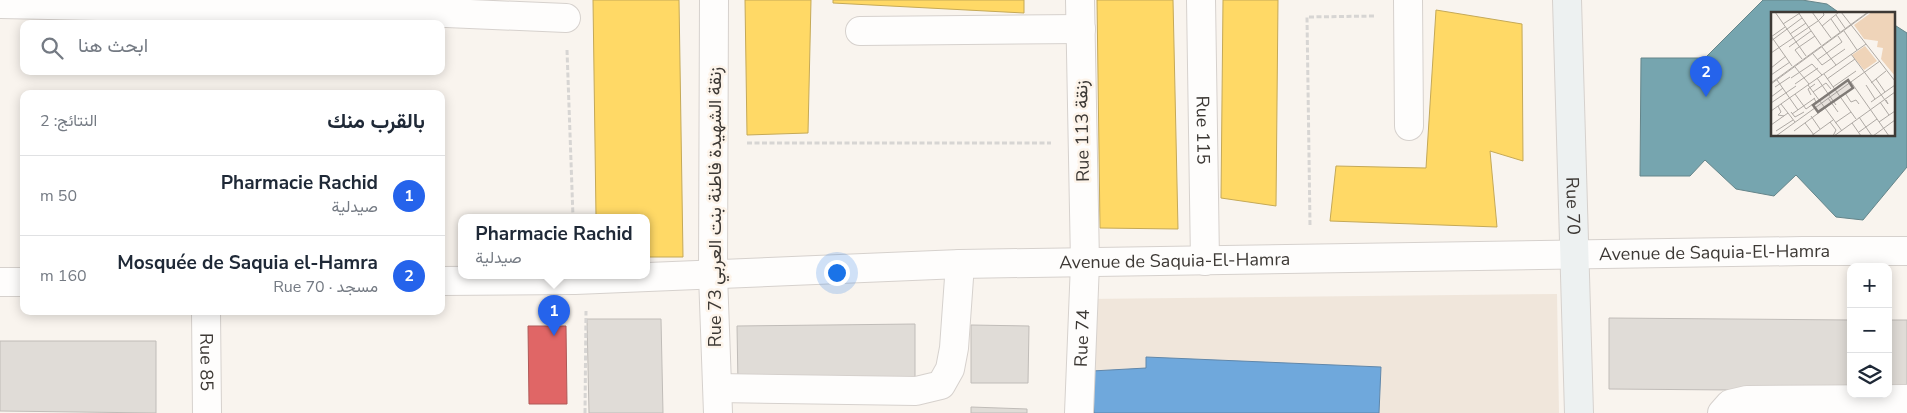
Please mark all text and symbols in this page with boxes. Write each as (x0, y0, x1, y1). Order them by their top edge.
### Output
inset map (1771, 12, 1894, 136)
search box (20, 20, 445, 75)
text: ابحث هنا (78, 33, 148, 59)
icon: search (38, 34, 66, 62)
pin: 2 (1690, 56, 1722, 97)
street label: Rue 73 زنقة الشهيدة فاطنة بنت العربي (703, 67, 730, 347)
street label: Rue 113 زنقة (1069, 80, 1095, 182)
street label: Rue 115 (1190, 95, 1216, 165)
text: بالقرب منك (327, 107, 425, 135)
text: النتائج: 2 (40, 110, 97, 132)
text: Pharmacie Rachid (221, 170, 378, 196)
street label: Rue 70 (1560, 177, 1586, 235)
text: 50 m (40, 185, 77, 207)
text: 1 (404, 185, 414, 207)
text: صيدلية (332, 196, 378, 218)
popup (458, 214, 650, 279)
text: Pharmacie Rachid (475, 221, 633, 247)
street label: Avenue de Saquia-El-Hamra (1599, 239, 1830, 266)
text: صيدلية (475, 247, 522, 269)
street label: Avenue de Saquia-El-Hamra (1059, 247, 1290, 274)
text: Mosquée de Saquia el-Hamra (117, 250, 378, 276)
your location (824, 260, 850, 286)
map controls (1847, 263, 1892, 398)
button: + (1847, 263, 1892, 308)
text: 160 m (40, 265, 87, 287)
text: 2 (404, 265, 414, 287)
text: مسجد · Rue 70 (273, 276, 378, 298)
pin: 1 (538, 295, 570, 336)
street label: Rue 74 (1069, 308, 1095, 368)
button: − (1847, 308, 1892, 353)
street label: Rue 85 (194, 333, 219, 391)
button: layers (1847, 353, 1892, 398)

